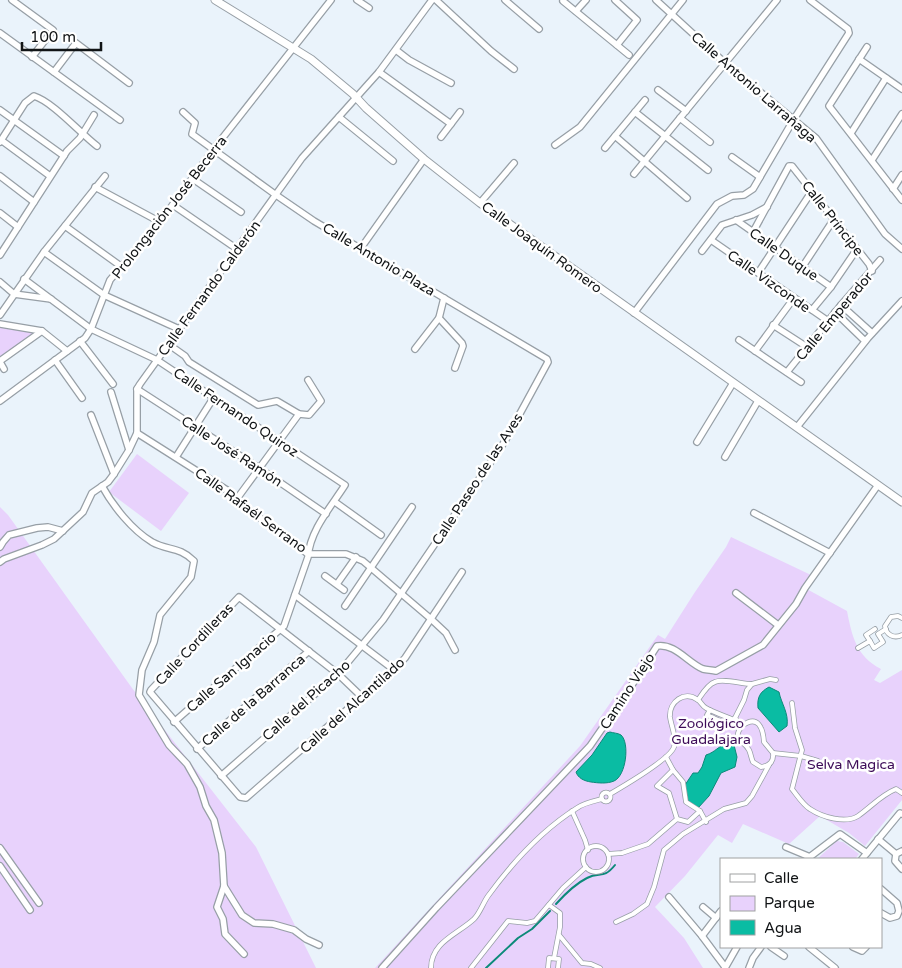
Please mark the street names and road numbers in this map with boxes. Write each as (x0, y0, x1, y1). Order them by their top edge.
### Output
street label: Calle Antonio Larrañaga (688, 28, 820, 146)
street label: Prolongación José Becerra (108, 132, 230, 282)
street label: Calle Príncipe (798, 177, 867, 259)
street label: Calle Joaquín Romero (478, 198, 605, 297)
street label: Calle Fernando Calderón (155, 217, 264, 359)
street label: Calle Antonio Plaza (319, 219, 438, 300)
street label: Calle Duque (746, 224, 822, 284)
street label: Calle Vizconde (724, 247, 814, 316)
street label: Calle Emperador (792, 268, 877, 364)
street label: Calle Fernando Quiroz (170, 364, 302, 461)
street label: Calle Paseo de las Aves (428, 410, 527, 548)
street label: Calle José Ramón (178, 412, 285, 490)
street label: Calle Rafaél Serrano (191, 464, 310, 557)
street label: Calle Cordilleras (152, 599, 237, 689)
street label: Calle San Ignacio (183, 629, 280, 716)
street label: Camino Viejo (596, 650, 658, 733)
street label: Calle de la Barranca (198, 651, 309, 750)
street label: Calle del Alcantilado (296, 654, 408, 757)
street label: Calle del Picacho (259, 656, 354, 744)

